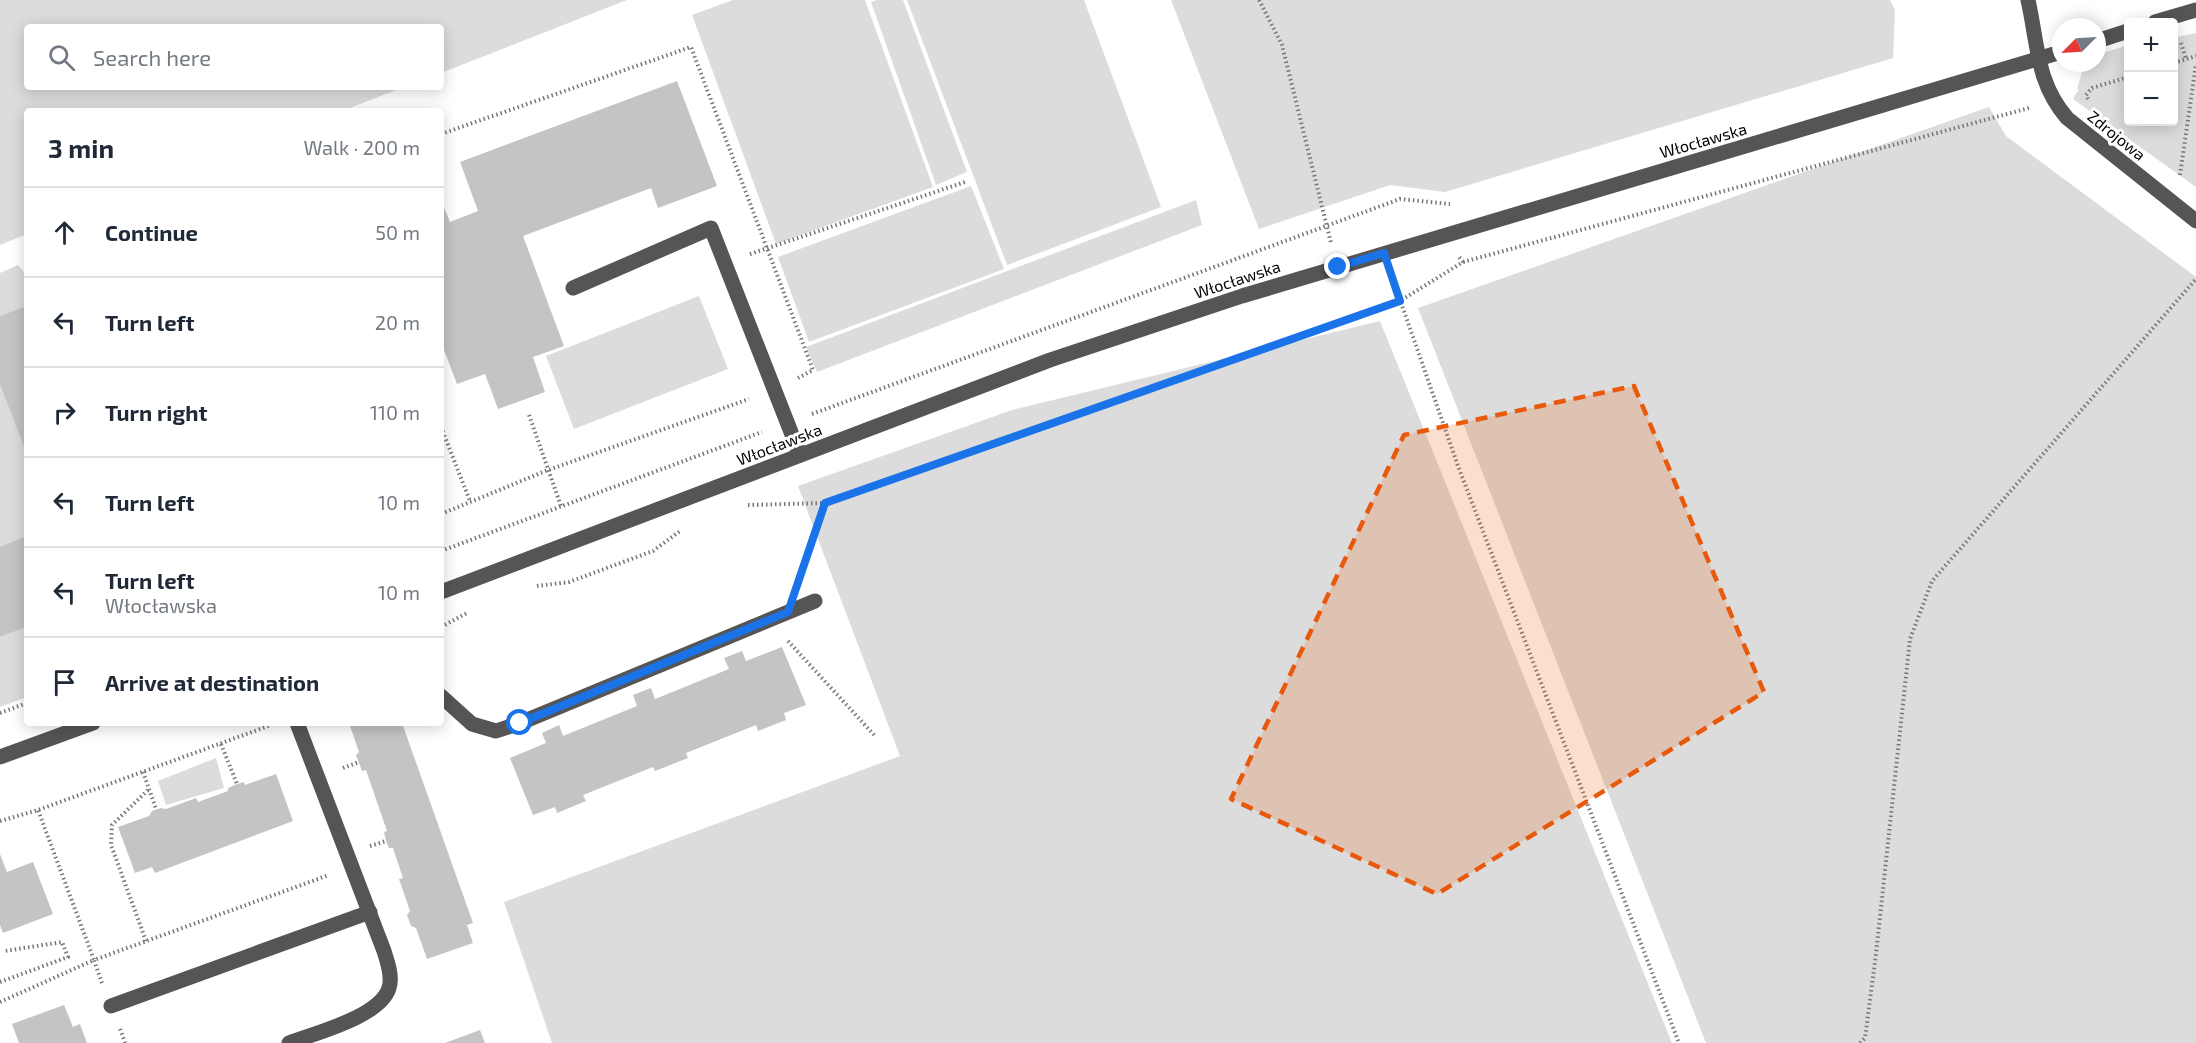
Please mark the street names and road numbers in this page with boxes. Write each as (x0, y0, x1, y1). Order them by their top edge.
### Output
street label: Zdrojowa (2084, 106, 2150, 165)
street label: Włocławska (1657, 119, 1749, 161)
street label: Włocławska (1191, 256, 1283, 302)
street label: Włocławska (734, 419, 824, 469)

